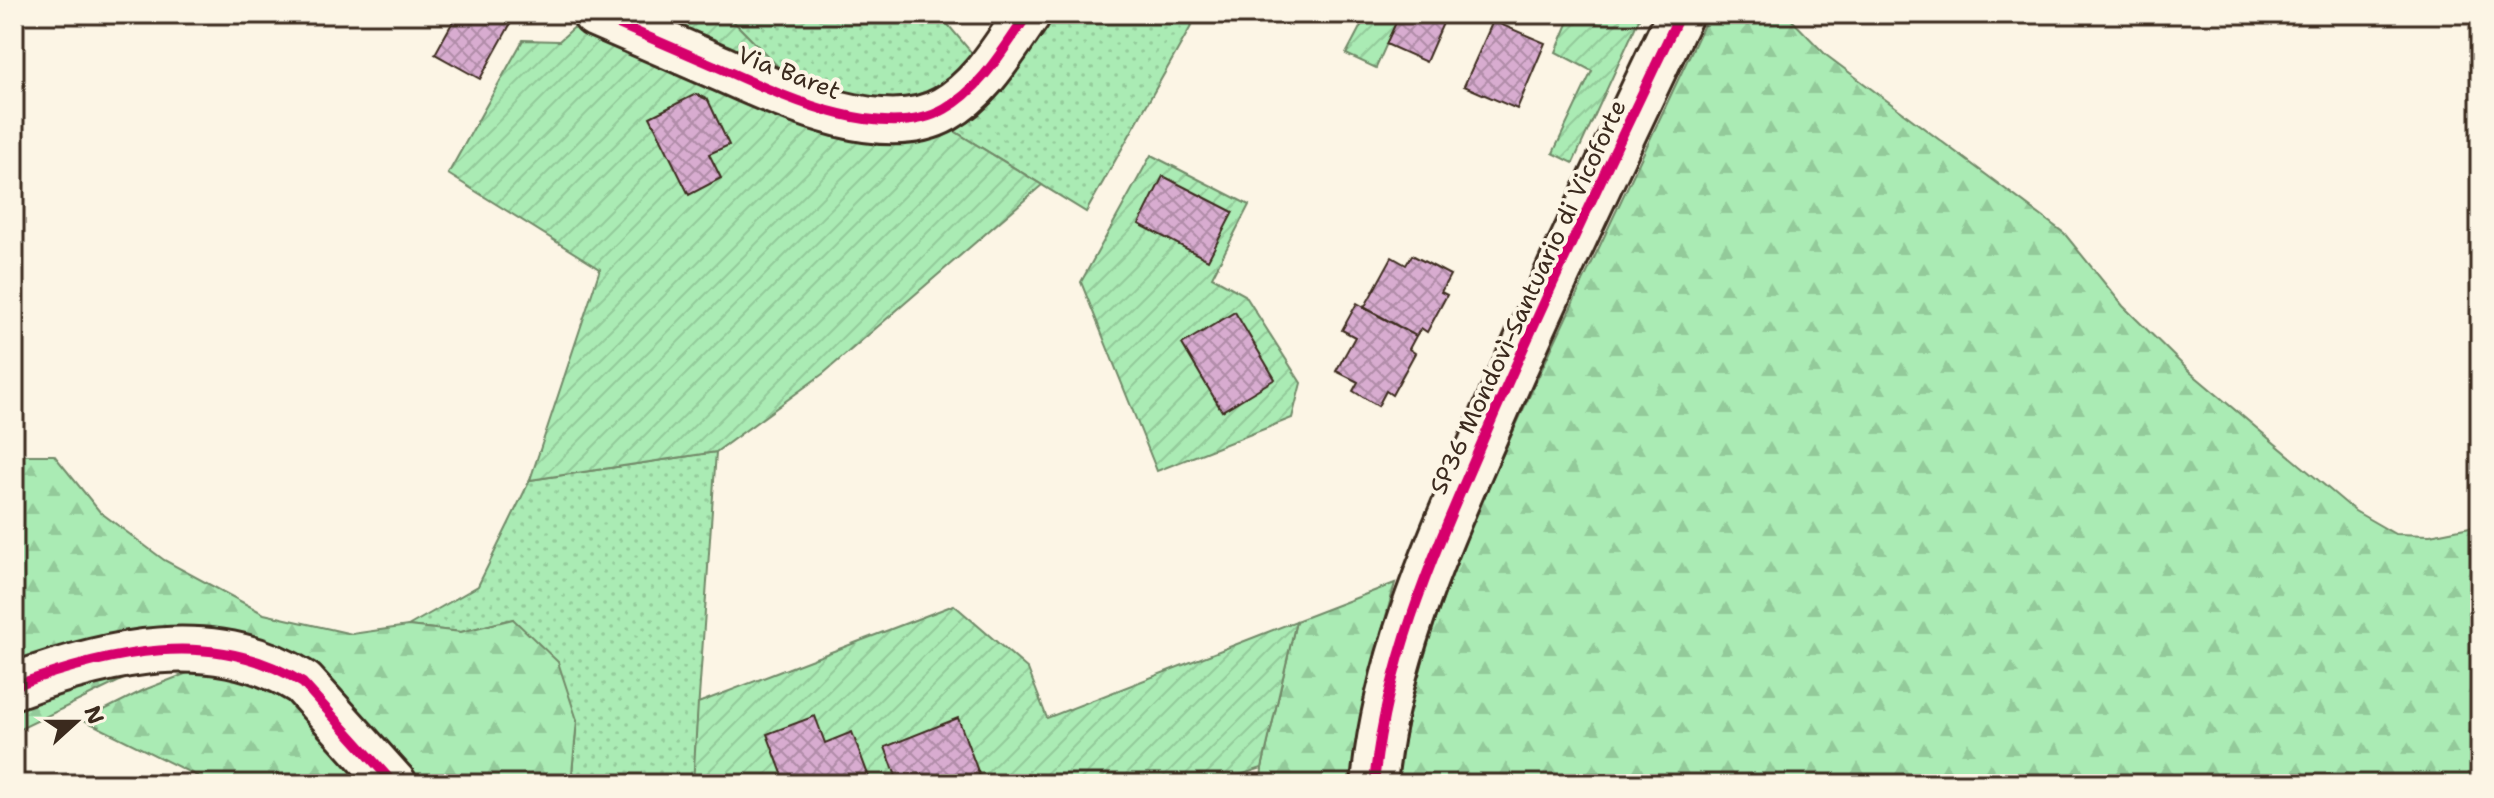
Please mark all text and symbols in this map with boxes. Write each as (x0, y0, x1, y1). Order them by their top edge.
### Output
street label: Via Baret (733, 39, 845, 107)
street label: SP36 Mondovì-Santuario di Vicoforte (1422, 95, 1634, 499)
north arrow (36, 682, 116, 762)
text: N (78, 702, 111, 728)

